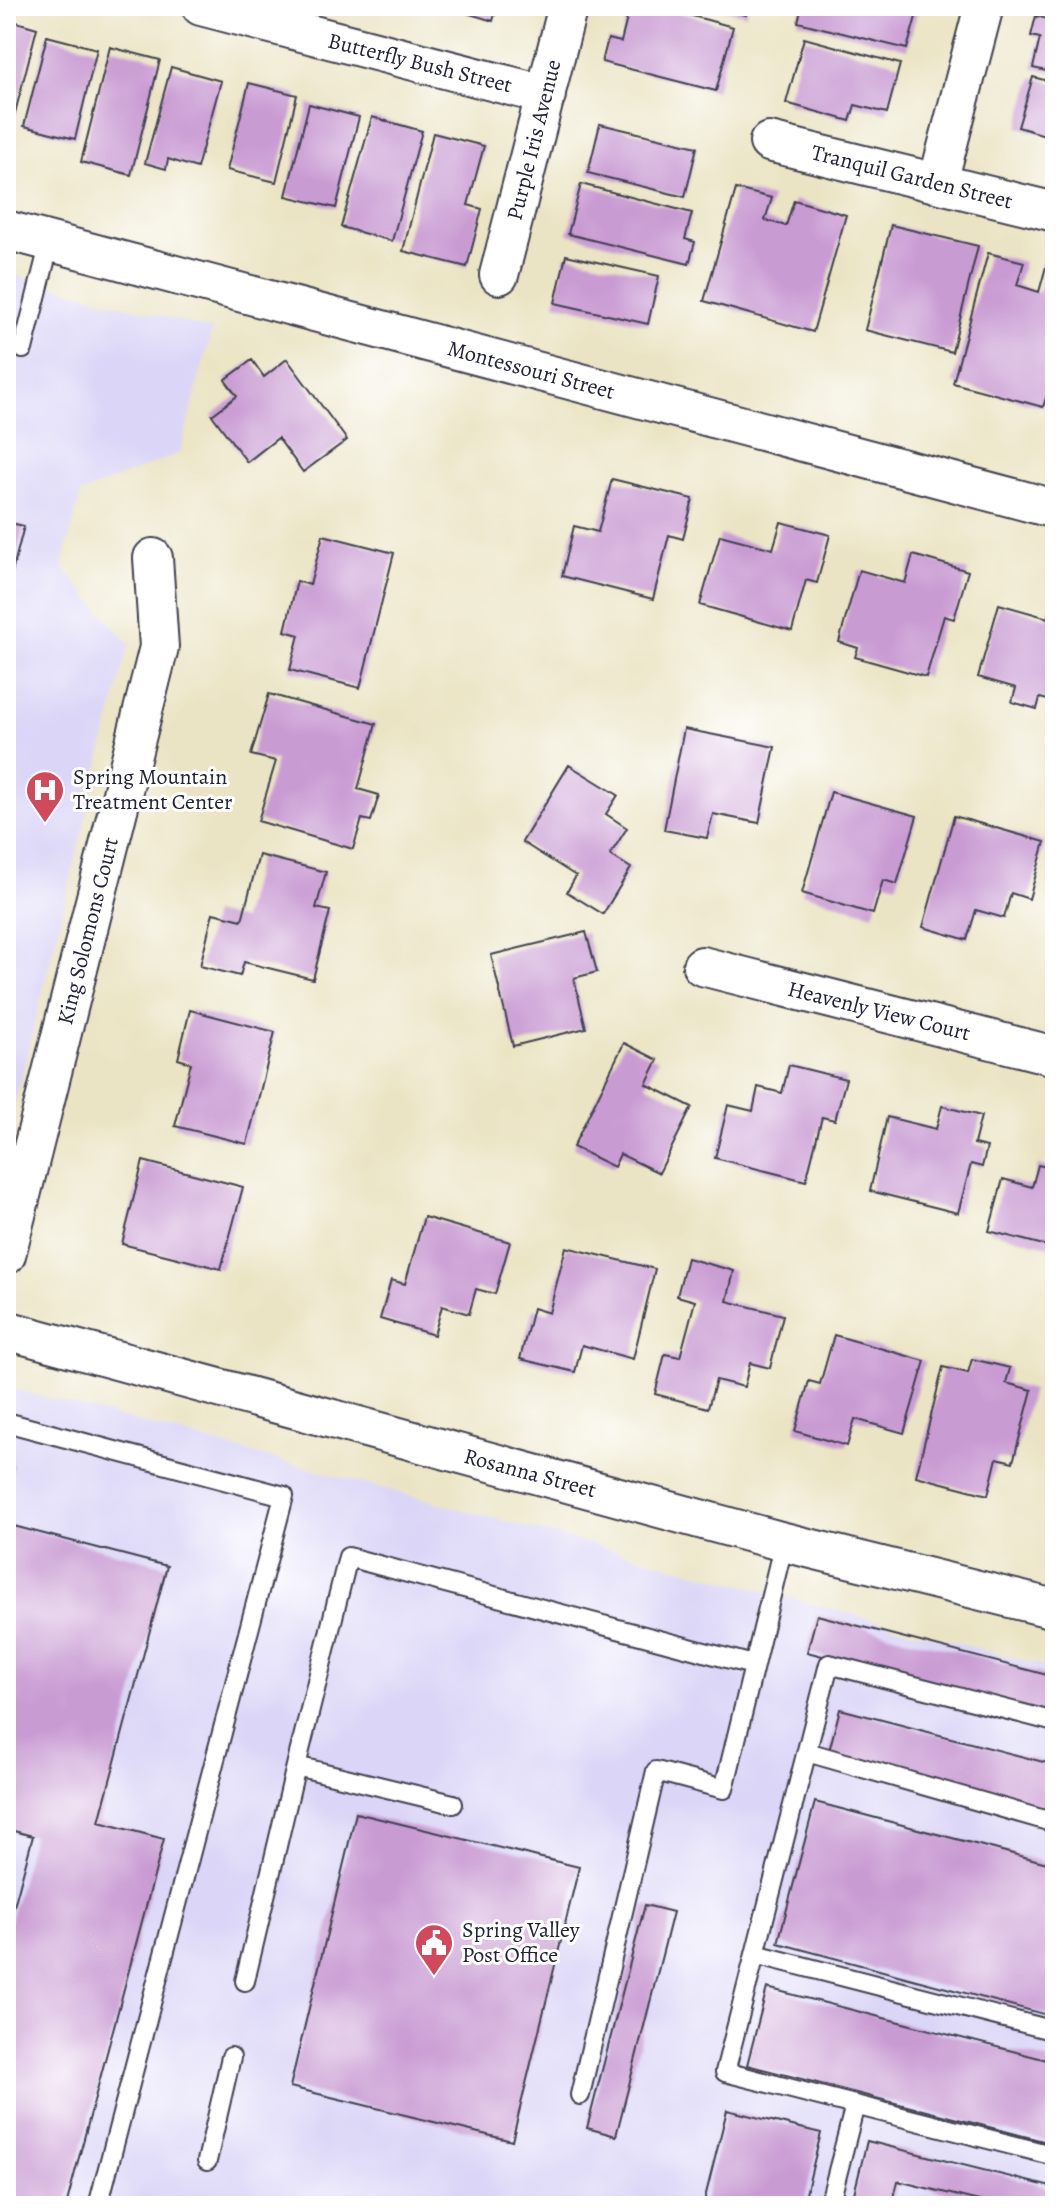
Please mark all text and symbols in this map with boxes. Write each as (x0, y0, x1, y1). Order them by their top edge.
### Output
street label: Butterfly Bush Street (325, 26, 515, 100)
street label: Purple Iris Avenue (500, 56, 568, 224)
street label: Tranquil Garden Street (808, 138, 1016, 216)
street label: Montessouri Street (444, 333, 618, 407)
place label: Spring Mountain Treatment Center (73, 762, 233, 817)
hospital icon: Spring Mountain Treatment Center (24, 769, 66, 824)
street label: King Solomons Court (50, 834, 126, 1028)
street label: Heavenly View Court (785, 974, 973, 1048)
street label: Rosanna Street (461, 1441, 599, 1505)
place label: Spring Valley Post Office (462, 1915, 580, 1970)
public building icon: Spring Valley Post Office (413, 1922, 455, 1977)

